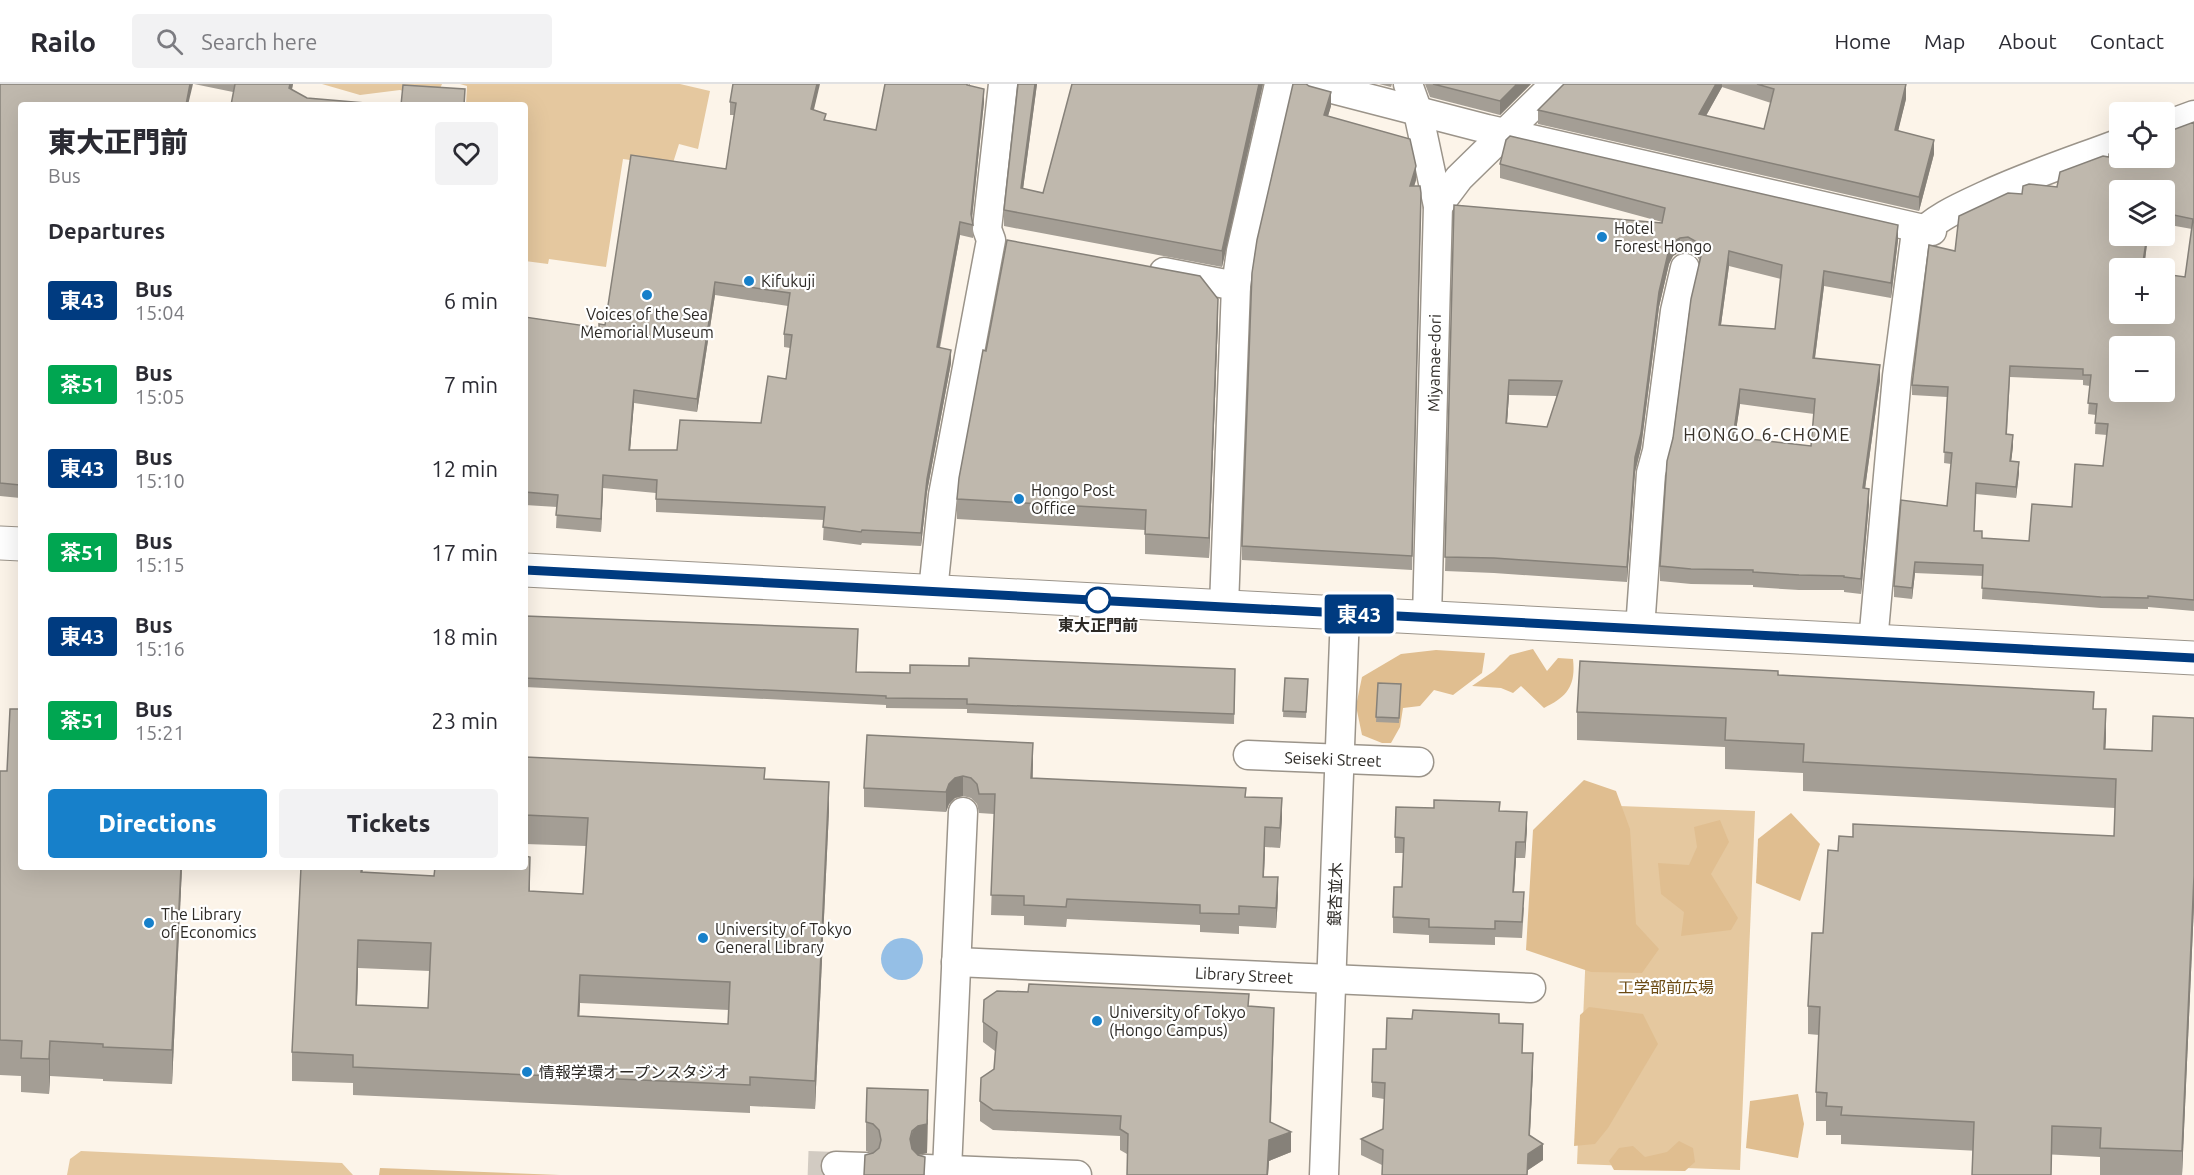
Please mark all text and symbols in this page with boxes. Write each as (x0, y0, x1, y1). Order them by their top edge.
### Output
search box (132, 14, 552, 68)
icon: search (153, 25, 186, 58)
text: Railo (30, 26, 96, 57)
text: Search here (201, 29, 317, 54)
text: Home (1834, 29, 1891, 53)
text: Map (1924, 29, 1965, 53)
text: About (1998, 29, 2057, 53)
text: Contact (2090, 29, 2164, 53)
map controls (2109, 102, 2175, 402)
button: locate (2109, 102, 2175, 168)
button: heart (435, 122, 498, 185)
text: 東大正門前 (48, 126, 188, 157)
text: Bus (48, 164, 81, 187)
button: layers (2109, 180, 2175, 246)
text: Departures (48, 218, 165, 243)
place label: Hotel Forest Hongo (1614, 219, 1712, 255)
marker: Hotel Forest Hongo (1595, 230, 1609, 244)
button: + (2109, 258, 2175, 324)
place label: Kifukuji (761, 272, 815, 290)
marker: Kifukuji (742, 274, 756, 288)
text: Bus (135, 276, 173, 301)
text: 東43 (60, 288, 105, 312)
text: 6 min (444, 288, 498, 313)
marker: Voices of the Sea Memorial Museum (640, 288, 654, 302)
text: 15:04 (135, 301, 185, 324)
place label: Voices of the Sea Memorial Museum (580, 305, 714, 341)
street label: Miyamae-dori (1424, 314, 1444, 412)
button: − (2109, 336, 2175, 402)
text: Bus (135, 360, 173, 385)
text: 茶51 (60, 372, 105, 396)
text: 7 min (444, 372, 498, 397)
text: 15:05 (135, 385, 185, 408)
district label: HONGO 6-CHOME (1683, 424, 1851, 444)
text: Bus (135, 444, 173, 469)
text: 東43 (60, 456, 105, 480)
text: 12 min (431, 456, 498, 481)
text: 15:10 (135, 469, 185, 492)
place label: Hongo Post Office (1031, 481, 1116, 517)
marker: Hongo Post Office (1012, 492, 1026, 506)
text: Bus (135, 528, 173, 553)
text: 茶51 (60, 540, 105, 564)
text: 17 min (431, 540, 498, 565)
text: 15:15 (135, 553, 185, 576)
marker: 東大正門前 (1085, 587, 1111, 613)
line badge: 東43 (1324, 594, 1394, 634)
text: 東43 (1337, 602, 1381, 626)
text: Bus (135, 612, 173, 637)
place label: 東大正門前 (1058, 616, 1138, 634)
text: 東43 (60, 624, 105, 648)
text: 18 min (431, 624, 498, 649)
text: 15:16 (135, 637, 185, 660)
text: Bus (135, 696, 173, 721)
text: 茶51 (60, 708, 105, 732)
text: 23 min (431, 708, 498, 733)
text: 15:21 (135, 721, 185, 744)
street label: Seiseki Street (1284, 748, 1383, 770)
button: Directions (48, 789, 267, 858)
button: Tickets (279, 789, 498, 858)
street label: 銀杏並木 (1325, 862, 1345, 926)
place label: The Library of Economics (161, 905, 256, 941)
marker: The Library of Economics (142, 916, 156, 930)
place label: University of Tokyo General Library (715, 920, 852, 956)
marker: University of Tokyo General Library (696, 931, 710, 945)
street label: Library Street (1195, 963, 1294, 987)
park label: 工学部前広場 (1618, 978, 1714, 996)
place label: University of Tokyo (Hongo Campus) (1109, 1003, 1246, 1040)
marker: University of Tokyo (Hongo Campus) (1090, 1014, 1104, 1028)
place label: 情報学環オープンスタジオ (539, 1063, 730, 1081)
marker: 情報学環オープンスタジオ (520, 1065, 534, 1079)

